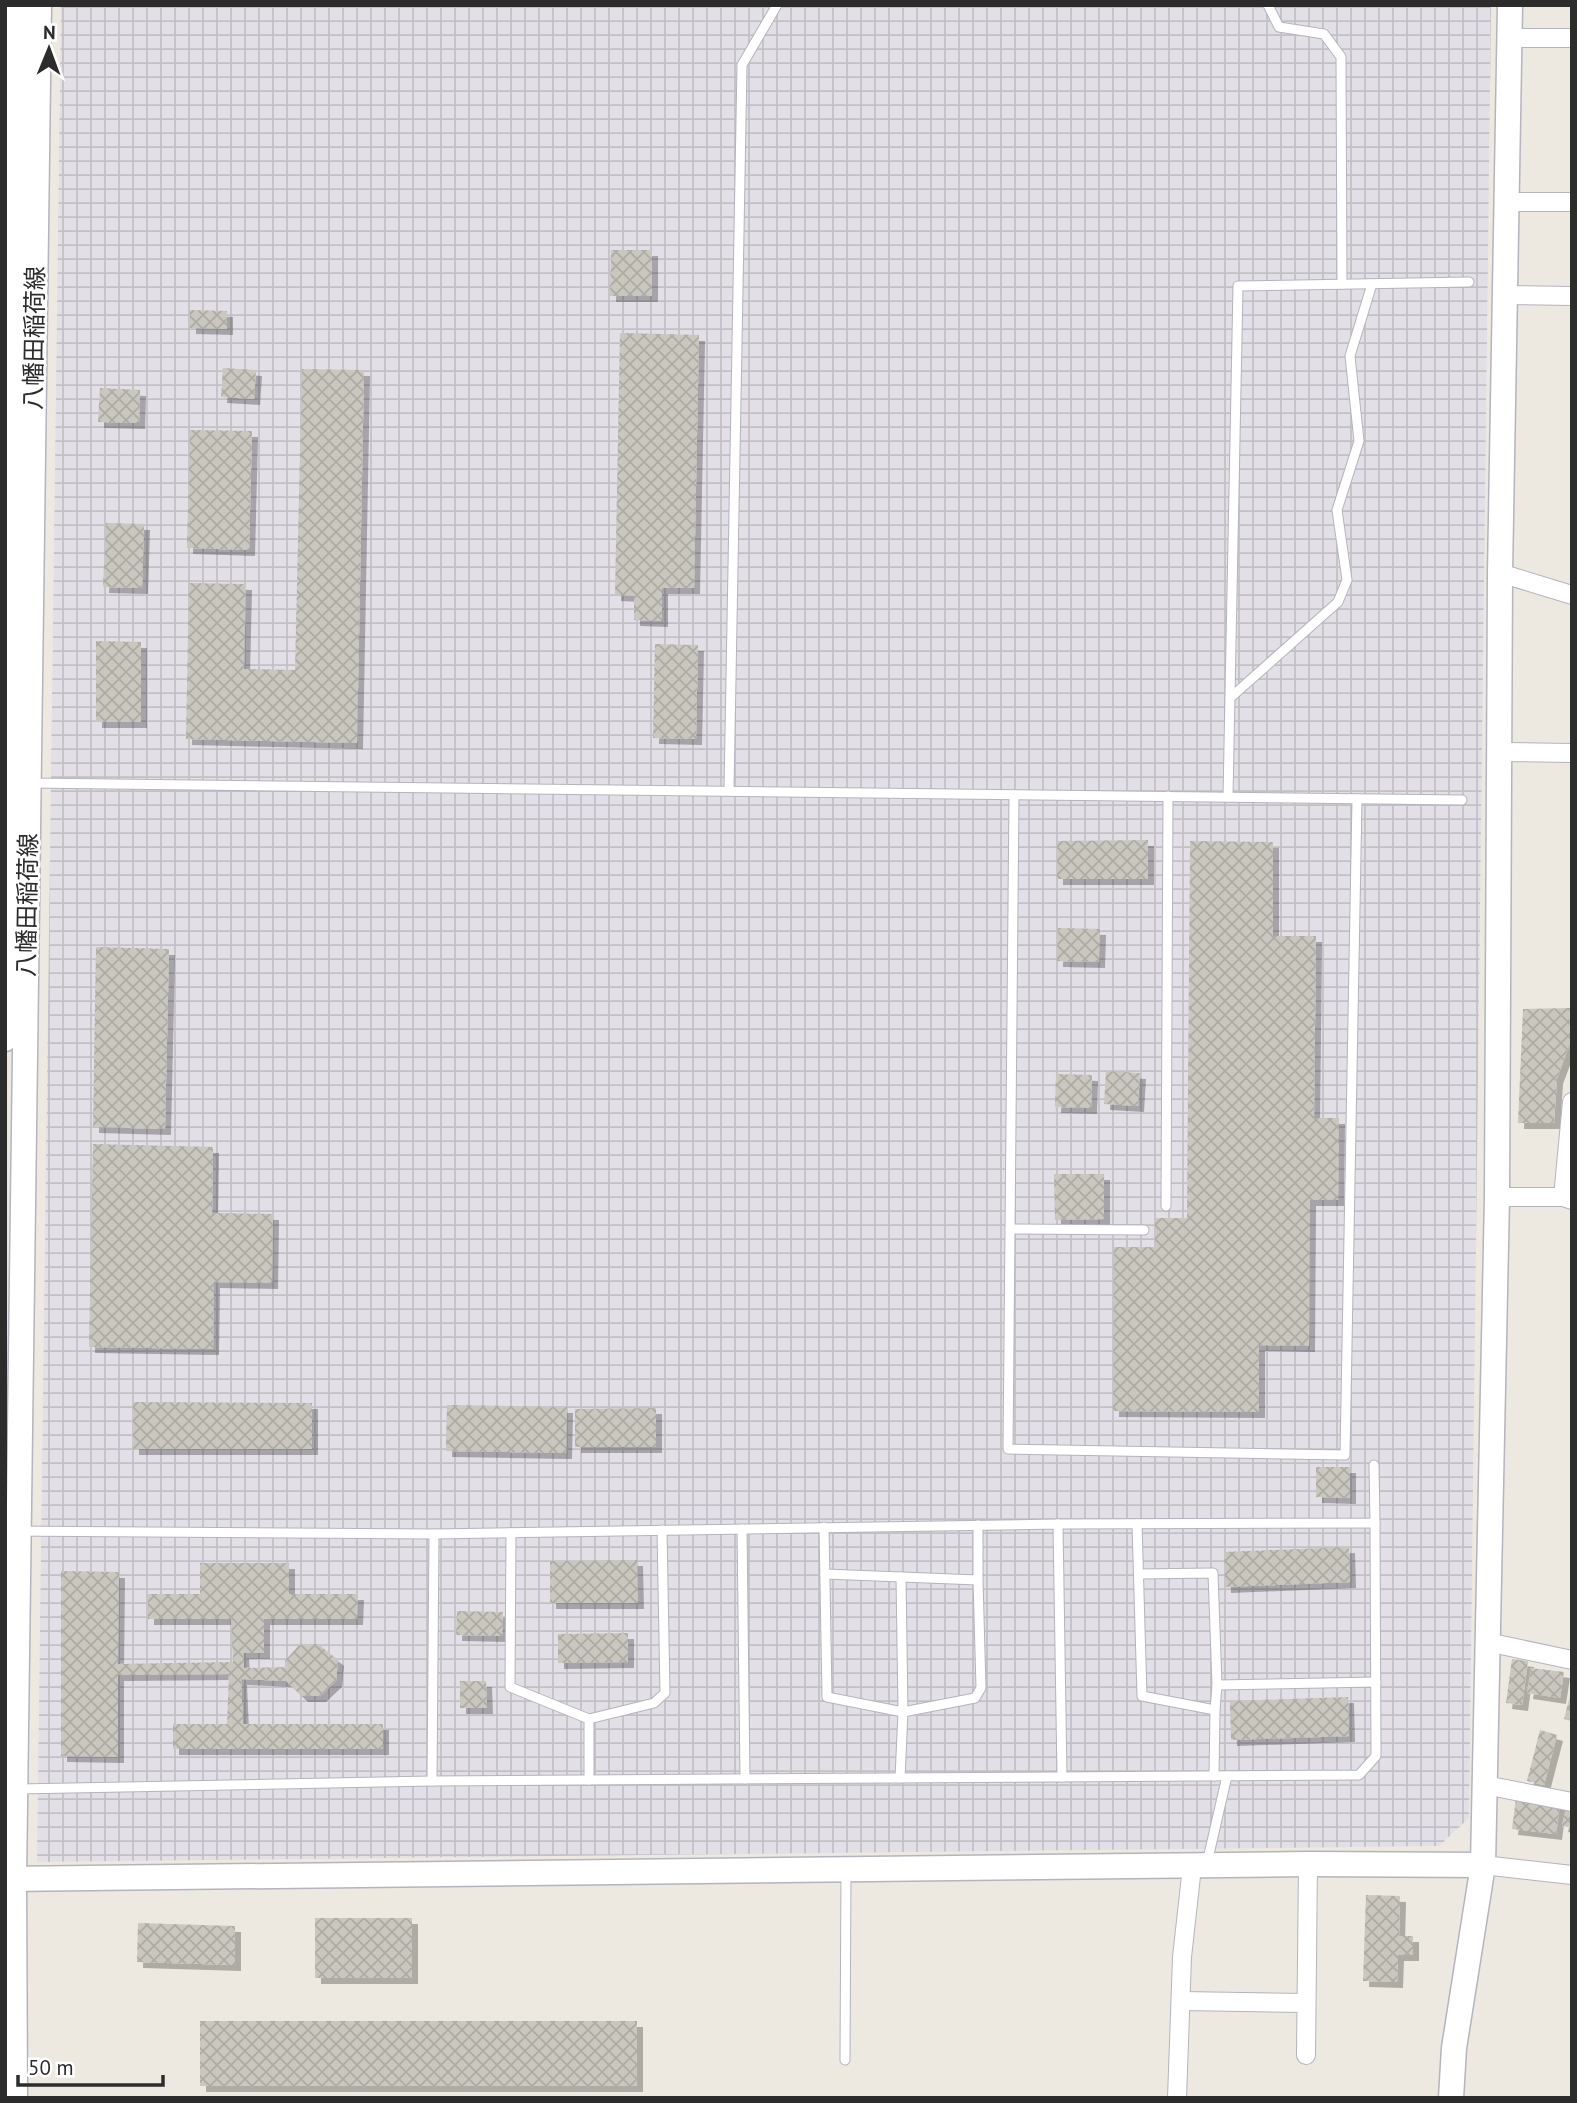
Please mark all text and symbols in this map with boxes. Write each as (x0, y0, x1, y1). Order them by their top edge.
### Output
north arrow (14, 14, 84, 84)
text: N (43, 20, 56, 44)
street label: 八幡田稲荷線 (17, 266, 51, 410)
street label: 八幡田稲荷線 (10, 833, 44, 977)
scale bar (18, 2044, 163, 2088)
text: 50 m (28, 2054, 74, 2081)

